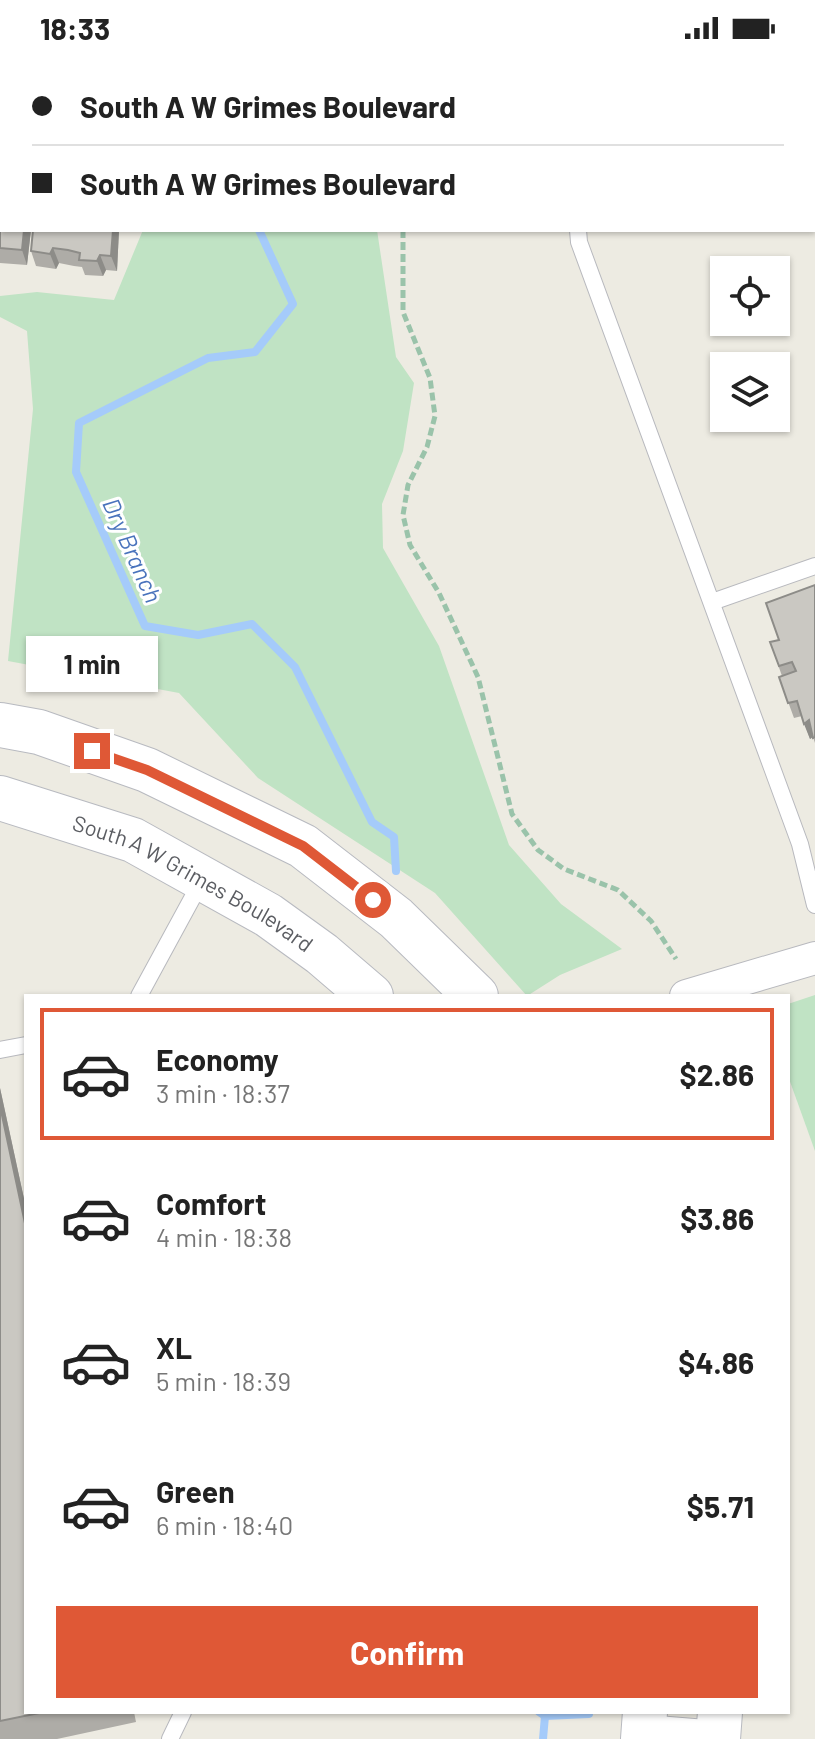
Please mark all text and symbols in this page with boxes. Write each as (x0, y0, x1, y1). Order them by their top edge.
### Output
text: 18:33 (40, 10, 110, 46)
text: South A W Grimes Boulevard (80, 88, 456, 124)
text: South A W Grimes Boulevard (80, 165, 456, 201)
map controls (710, 256, 790, 432)
button: locate (710, 256, 790, 336)
button: layers (710, 352, 790, 432)
water label: Dry Branch (97, 493, 169, 607)
callout: 1 min (26, 635, 158, 691)
text: 1 min (64, 648, 120, 679)
route end (74, 733, 110, 769)
street label: South A W Grimes Boulevard (70, 809, 319, 957)
route start (355, 882, 391, 918)
icon: car (60, 1038, 132, 1110)
text: Economy (156, 1041, 279, 1077)
text: $2.86 (680, 1056, 754, 1092)
text: 3 min · 18:37 (156, 1077, 290, 1108)
icon: car (60, 1182, 132, 1254)
text: Comfort (156, 1185, 266, 1221)
text: $3.86 (680, 1200, 754, 1236)
text: 4 min · 18:38 (156, 1221, 292, 1252)
icon: car (60, 1326, 132, 1398)
text: XL (156, 1329, 192, 1365)
text: $4.86 (678, 1344, 754, 1380)
text: 5 min · 18:39 (156, 1365, 291, 1396)
icon: car (60, 1470, 132, 1542)
text: Green (156, 1473, 235, 1509)
text: $5.71 (687, 1488, 754, 1524)
text: 6 min · 18:40 (156, 1509, 293, 1540)
button: Confirm (56, 1606, 758, 1698)

